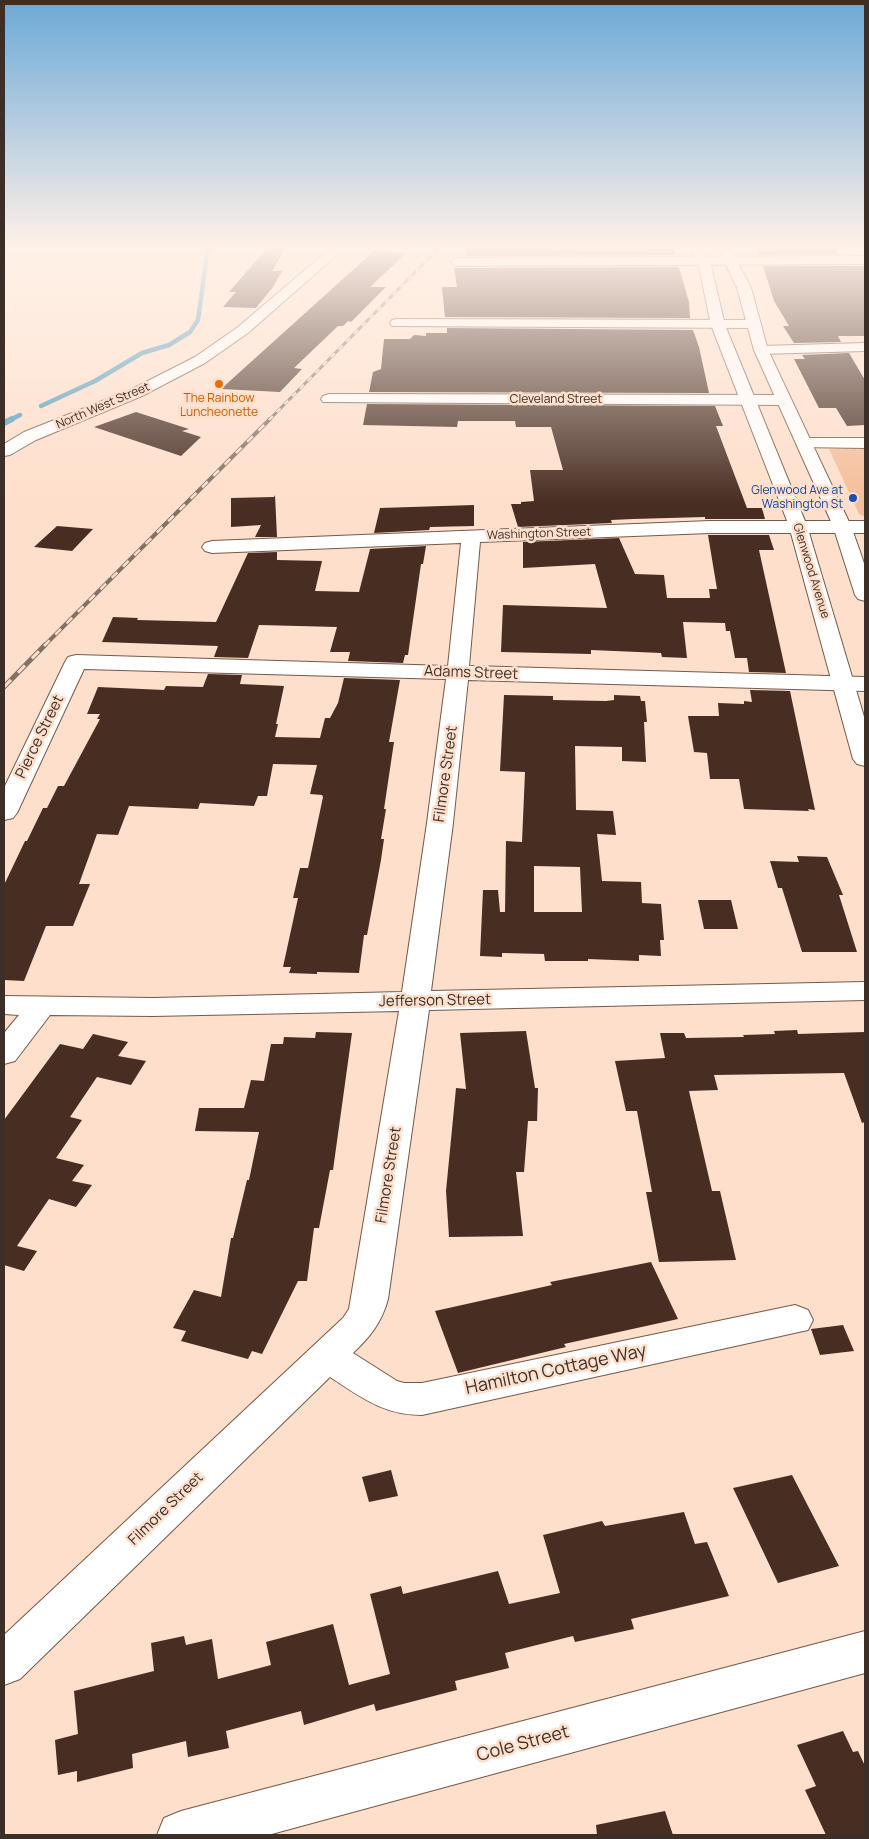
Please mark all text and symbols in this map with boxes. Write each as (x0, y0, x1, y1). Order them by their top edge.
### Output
marker: The Rainbow Luncheonette (213, 378, 225, 390)
street label: North West Street (54, 380, 152, 432)
place label: The Rainbow Luncheonette (180, 392, 258, 420)
street label: Cleveland Street (510, 393, 602, 407)
place label: Glenwood Ave at Washington St (751, 484, 843, 512)
marker: Glenwood Ave at Washington St (847, 492, 859, 504)
street label: Glenwood Avenue (790, 522, 832, 620)
street label: Washington Street (487, 525, 591, 543)
street label: Adams Street (424, 662, 518, 684)
street label: Pierce Street (12, 692, 68, 782)
street label: Filmore Street (430, 725, 462, 823)
street label: Jefferson Street (379, 991, 491, 1011)
street label: Filmore Street (373, 1126, 405, 1224)
street label: Hamilton Cottage Way (464, 1340, 648, 1400)
street label: Filmore Street (125, 1469, 207, 1549)
street label: Cole Street (474, 1721, 572, 1767)

